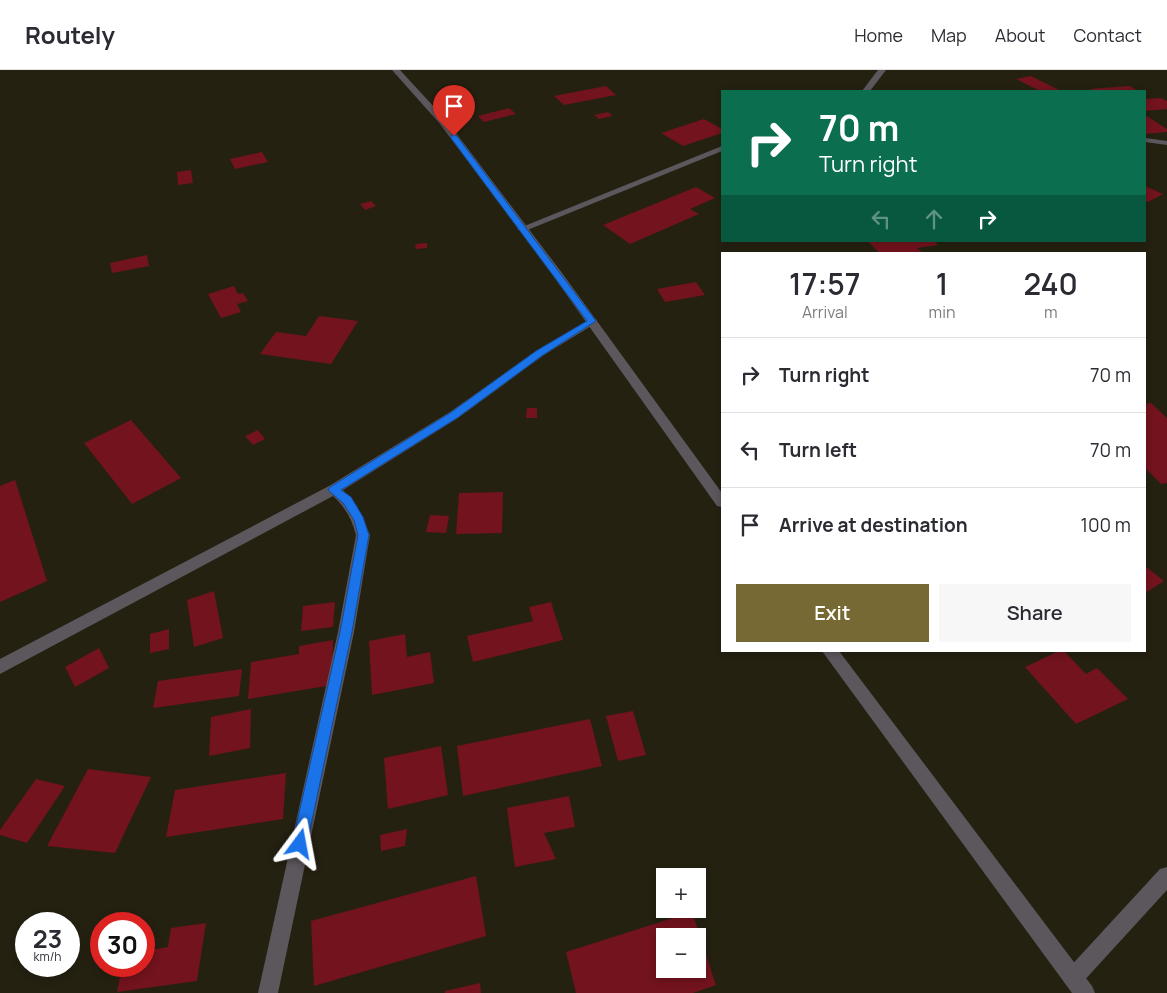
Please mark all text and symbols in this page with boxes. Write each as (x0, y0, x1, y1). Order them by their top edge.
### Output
text: Routely (25, 18, 115, 51)
text: Home (854, 23, 903, 47)
text: Map (931, 23, 967, 47)
text: About (995, 23, 1045, 47)
text: Contact (1073, 23, 1142, 47)
pin (433, 85, 475, 136)
icon: arrive (440, 92, 468, 120)
text: 70 m (819, 104, 899, 152)
icon: right (736, 110, 801, 175)
text: Turn right (819, 149, 917, 179)
icon: left (867, 205, 895, 233)
icon: ahead (920, 205, 948, 233)
icon: right (973, 205, 1001, 233)
text: 17:57 (789, 263, 861, 304)
text: 1 (936, 263, 948, 304)
text: 240 (1024, 263, 1078, 304)
text: Arrival (802, 301, 848, 323)
text: min (929, 301, 955, 323)
text: m (1044, 301, 1058, 323)
icon: right (736, 361, 764, 389)
text: Turn right (779, 362, 869, 388)
text: 70 m (1090, 362, 1131, 388)
icon: left (736, 436, 764, 464)
text: Turn left (779, 437, 857, 463)
text: 70 m (1090, 437, 1131, 463)
icon: arrive (736, 511, 764, 539)
text: Arrive at destination (779, 512, 968, 538)
text: 100 m (1080, 512, 1131, 538)
button: Exit (736, 584, 929, 642)
button: Share (939, 584, 1131, 642)
position arrow (273, 817, 325, 869)
map controls (656, 868, 706, 978)
button: + (656, 868, 706, 918)
speed limit sign: 30 (90, 912, 155, 977)
text: 23 (33, 921, 62, 956)
button: − (656, 928, 706, 978)
text: km/h (34, 948, 61, 965)

